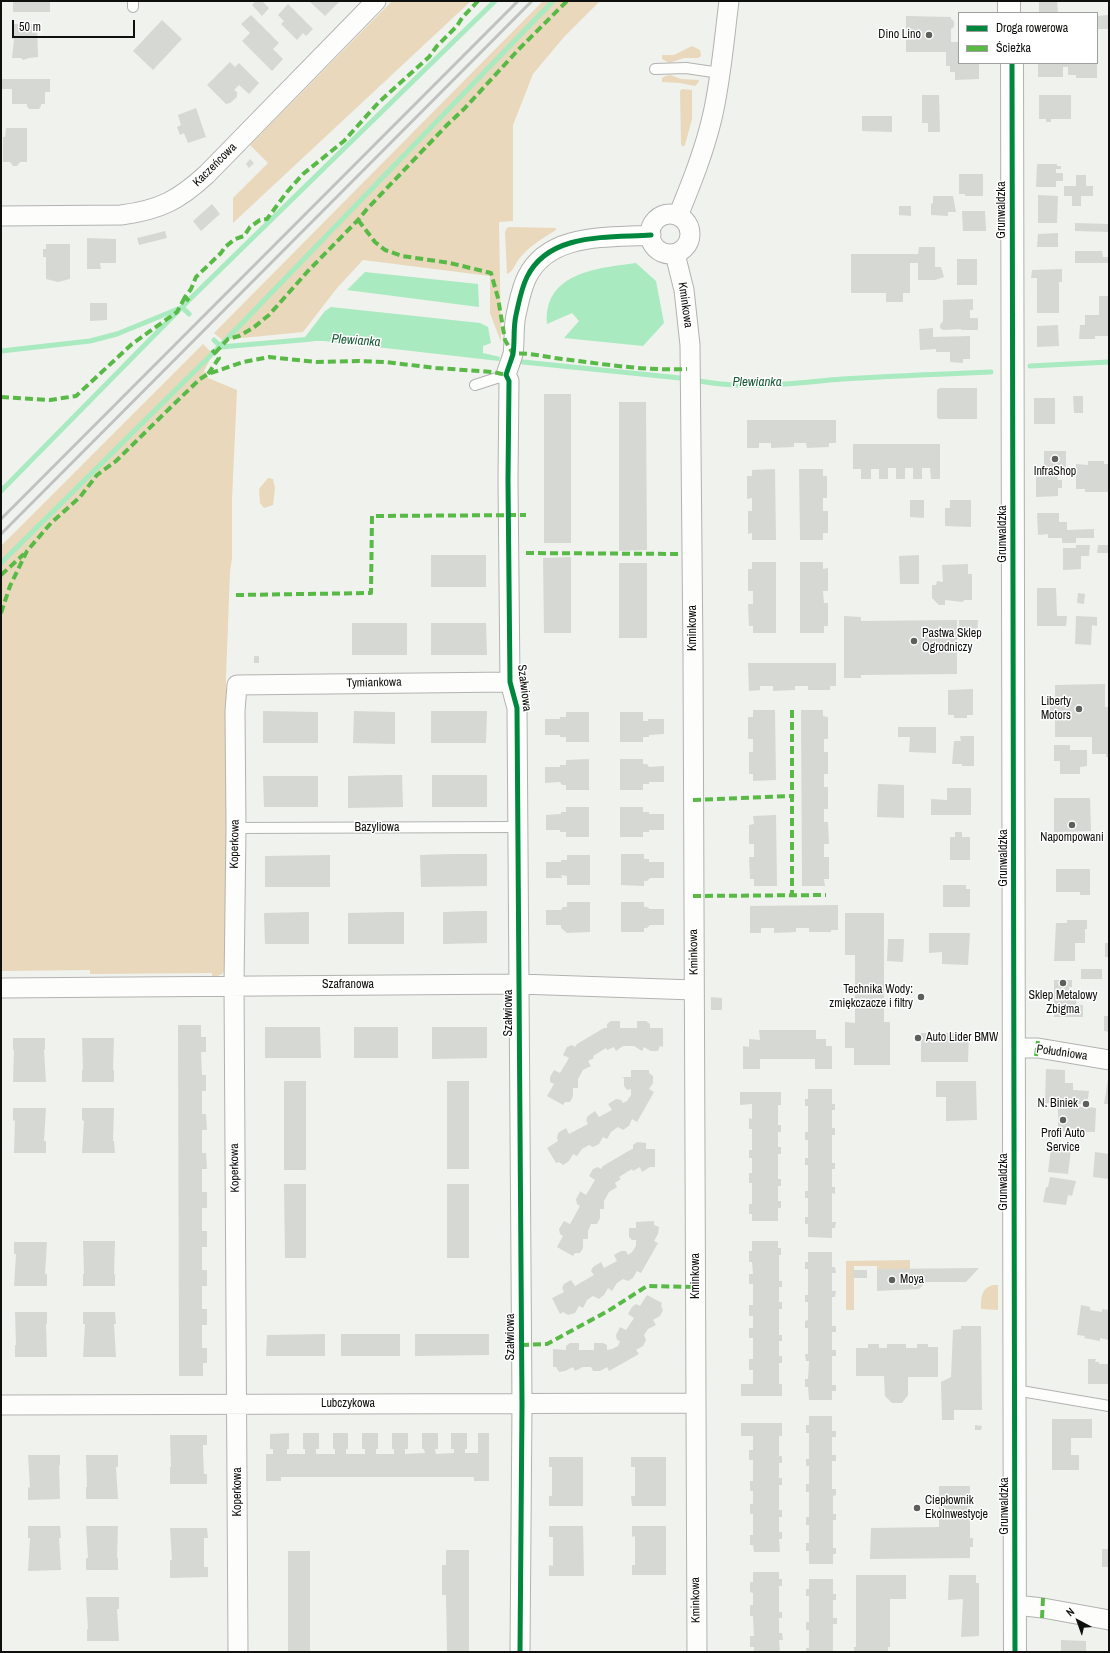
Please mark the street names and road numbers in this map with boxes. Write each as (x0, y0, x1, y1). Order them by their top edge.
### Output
street label: Kaczeńcowa (190, 140, 240, 190)
street label: Grunwaldzka (995, 181, 1009, 239)
street label: Kminkowa (675, 281, 695, 329)
street label: Grunwaldzka (996, 505, 1010, 563)
street label: Kminkowa (686, 605, 700, 651)
street label: Szałwiowa (514, 664, 534, 712)
street label: Tymiankowa (346, 675, 402, 691)
street label: Koperkowa (227, 819, 243, 869)
street label: Bazyliowa (355, 821, 399, 835)
street label: Grunwaldzka (997, 829, 1011, 887)
street label: Kminkowa (686, 929, 702, 975)
street label: Szafranowa (322, 978, 374, 992)
street label: Szałwiowa (502, 989, 516, 1037)
street label: Południowa (1036, 1042, 1088, 1064)
street label: Koperkowa (227, 1143, 243, 1193)
street label: Grunwaldzka (997, 1153, 1011, 1211)
street label: Kminkowa (689, 1253, 703, 1299)
street label: Szałwiowa (504, 1313, 518, 1361)
street label: Lubczykowa (321, 1397, 375, 1411)
street label: Koperkowa (231, 1467, 245, 1517)
street label: Grunwaldzka (998, 1477, 1012, 1535)
street label: Kminkowa (688, 1577, 704, 1623)

